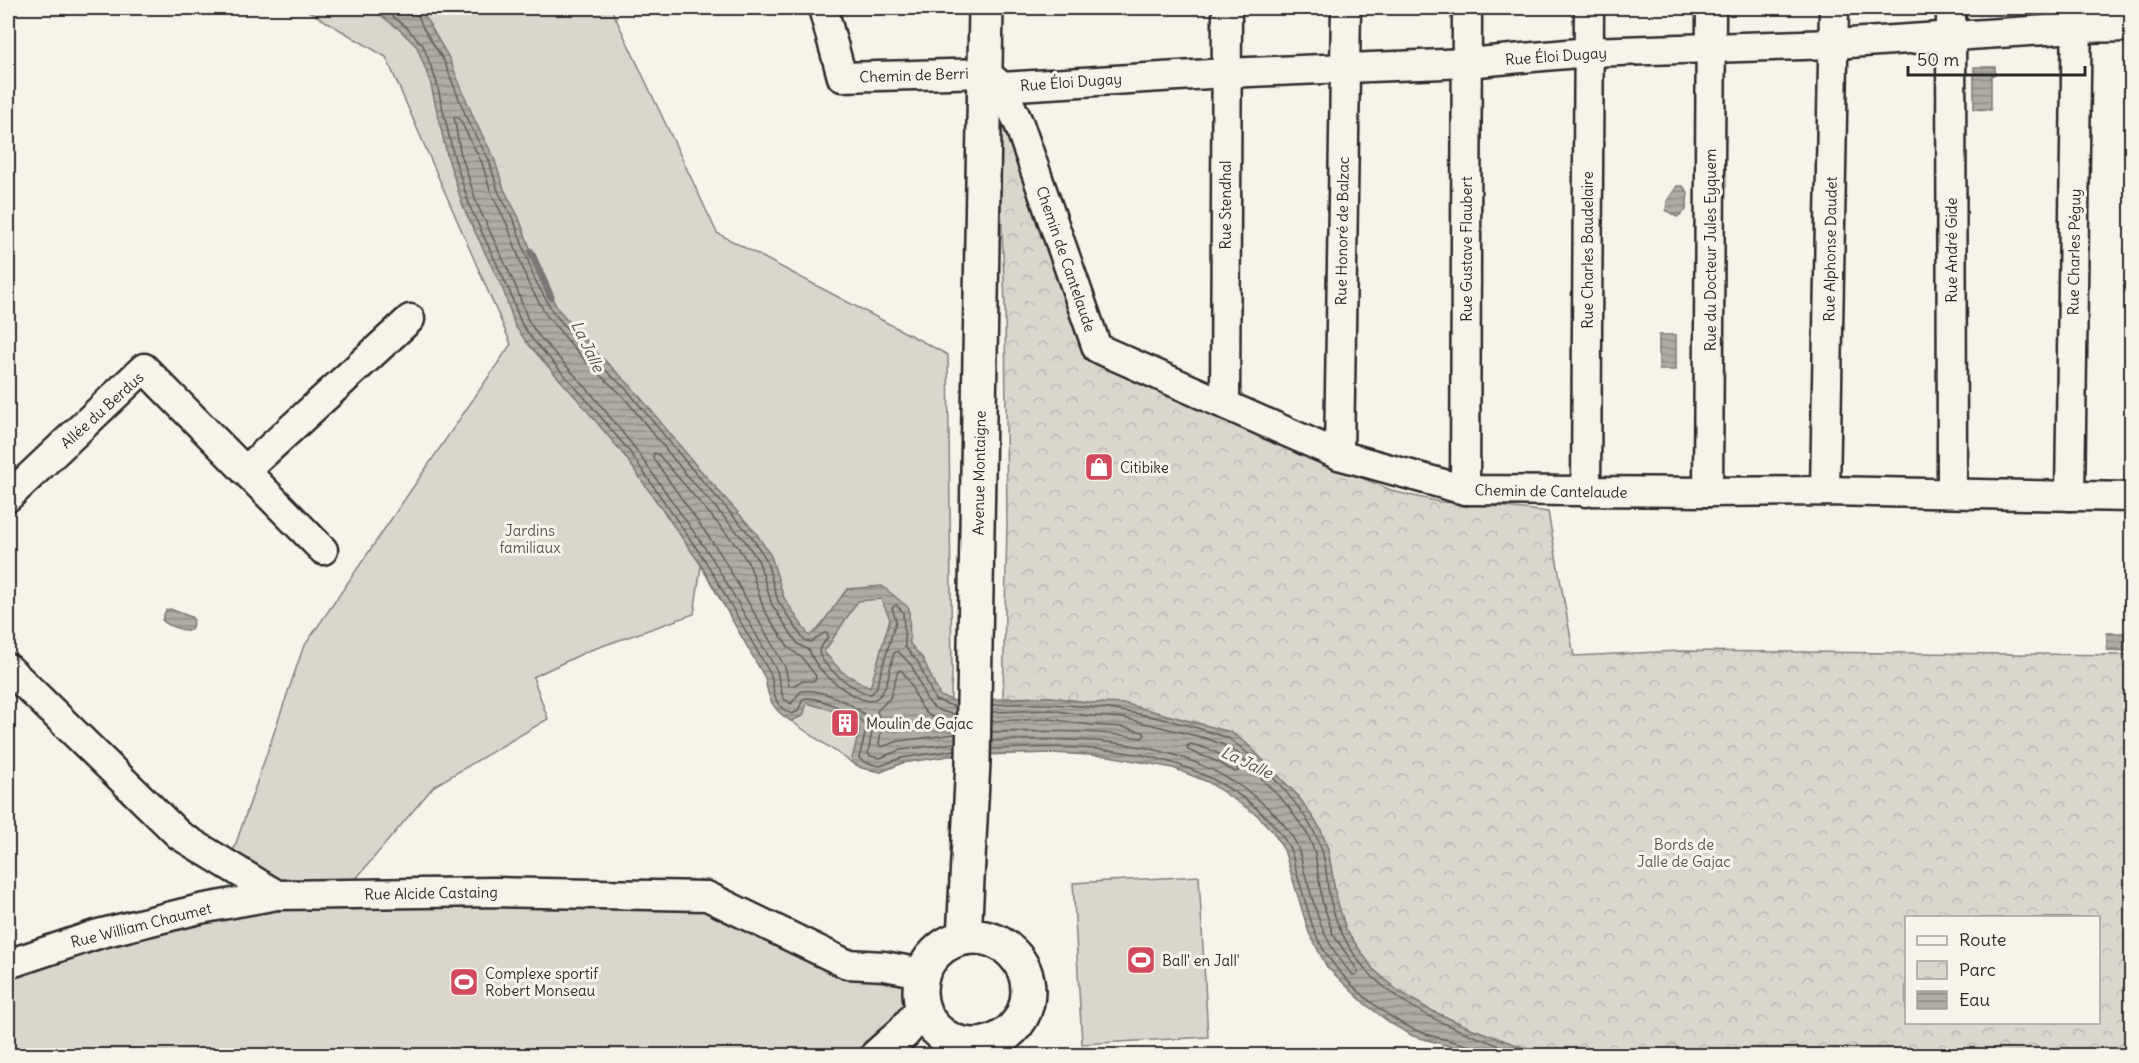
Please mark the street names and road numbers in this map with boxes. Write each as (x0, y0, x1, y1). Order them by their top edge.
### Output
street label: Rue Éloi Dugay (1504, 43, 1608, 69)
street label: Chemin de Berri (859, 64, 969, 86)
street label: Rue Éloi Dugay (1019, 69, 1123, 95)
street label: Rue du Docteur Jules Eyquem (1701, 149, 1720, 351)
street label: Rue Honoré de Balzac (1331, 156, 1353, 306)
street label: Rue Stendhal (1216, 161, 1235, 249)
street label: Rue Charles Baudelaire (1578, 171, 1597, 329)
street label: Rue Gustave Flaubert (1457, 176, 1476, 322)
street label: Rue Alphonse Daudet (1819, 176, 1841, 322)
street label: Chemin de Cantelaude (1032, 184, 1100, 334)
street label: Rue Charles Péguy (2063, 188, 2085, 316)
street label: Rue André Gide (1942, 197, 1961, 303)
street label: Allée du Berdus (56, 368, 148, 452)
street label: Avenue Montaigne (968, 410, 990, 536)
street label: Chemin de Cantelaude (1474, 480, 1628, 502)
street label: Rue Alcide Castaing (364, 882, 498, 904)
street label: Rue William Chaumet (69, 898, 213, 952)

